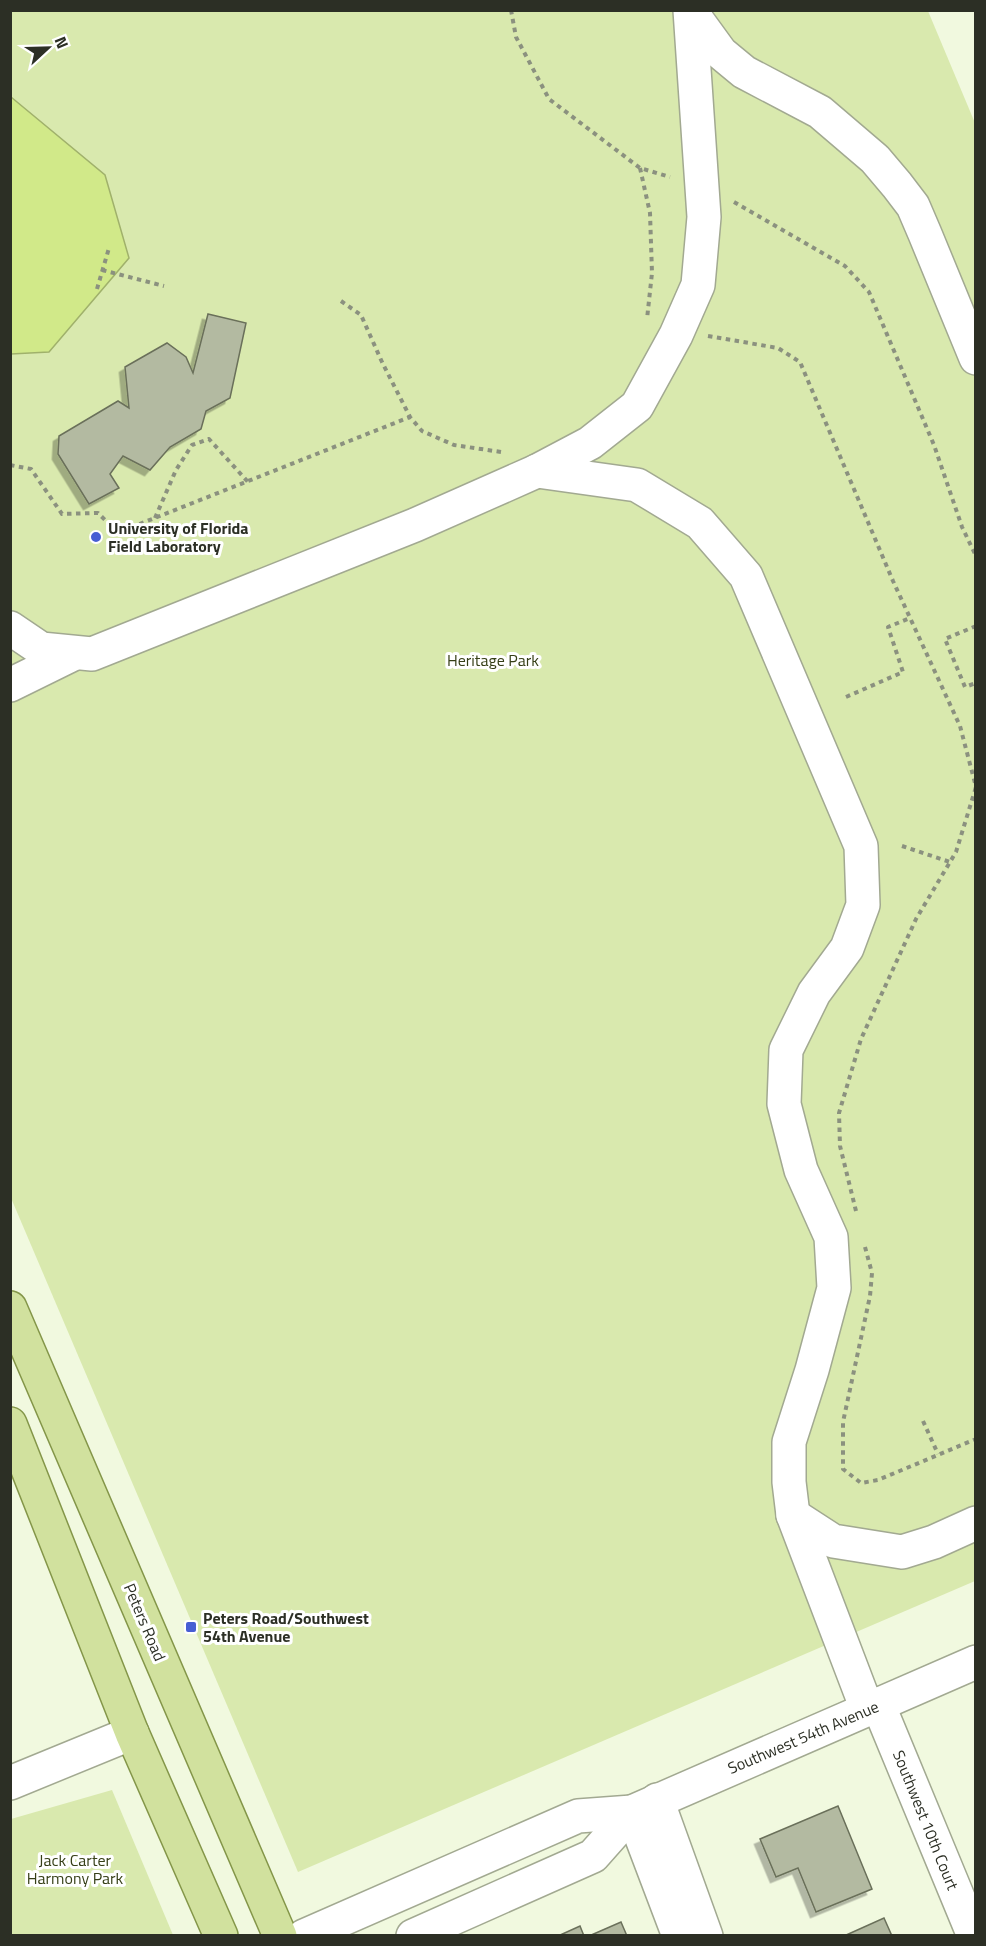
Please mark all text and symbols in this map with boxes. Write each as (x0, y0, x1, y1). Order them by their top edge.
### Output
north arrow (18, 18, 78, 78)
text: N (49, 33, 75, 52)
place label: University of Florida Field Laboratory (108, 516, 248, 558)
marker: University of Florida Field Laboratory (89, 530, 103, 544)
park label: Heritage Park (447, 648, 539, 672)
street label: Peters Road (118, 1579, 172, 1665)
place label: Peters Road/Southwest 54th Avenue (203, 1606, 369, 1648)
marker: Peters Road/Southwest 54th Avenue (184, 1620, 198, 1634)
street label: Southwest 54th Avenue (724, 1694, 882, 1780)
street label: Southwest 10th Court (887, 1747, 965, 1894)
park label: Jack Carter Harmony Park (27, 1848, 124, 1890)

